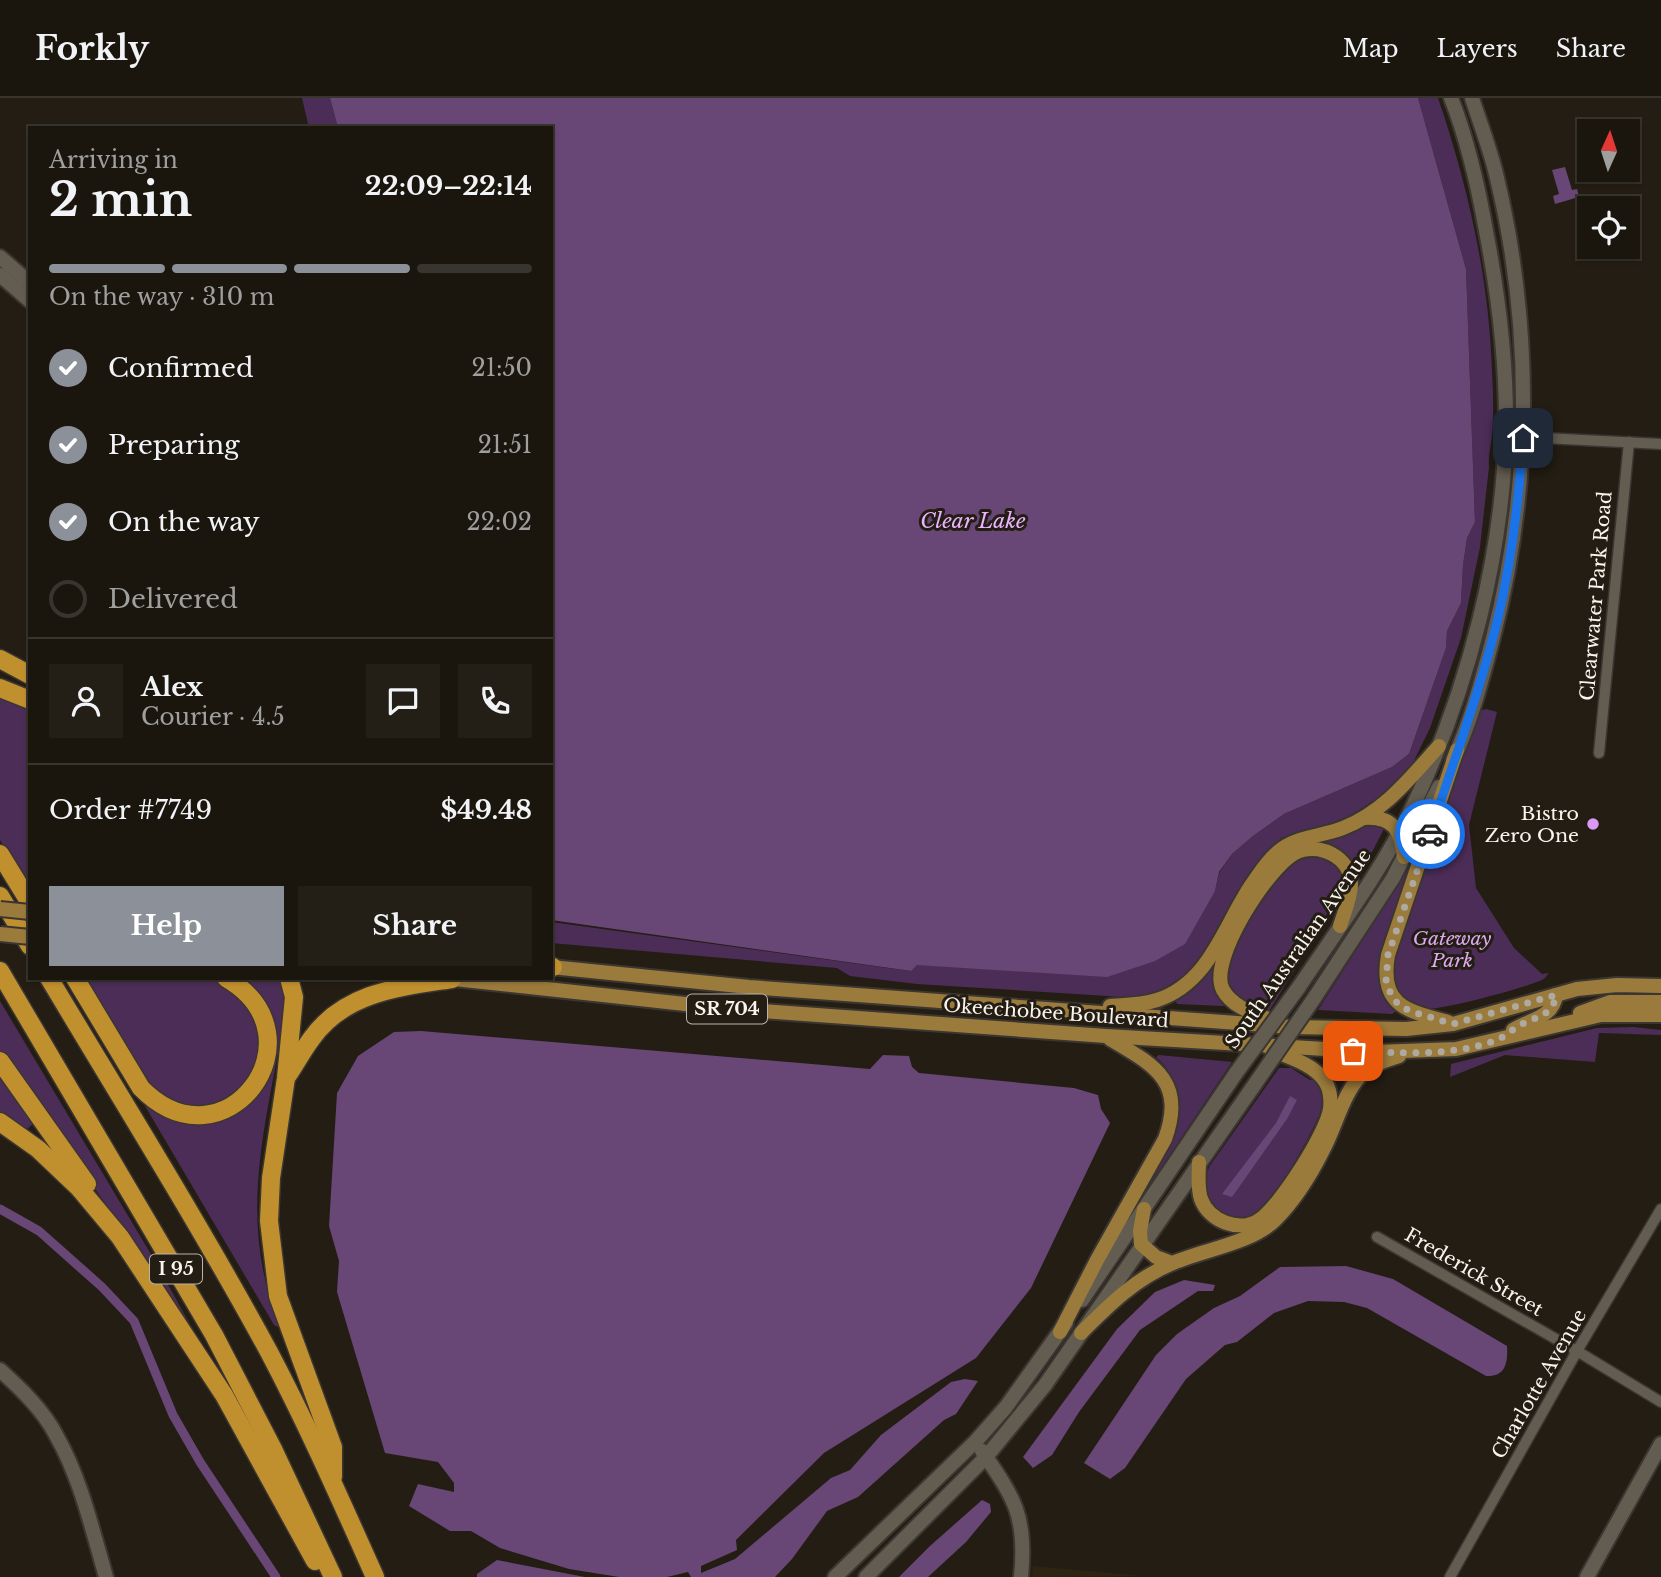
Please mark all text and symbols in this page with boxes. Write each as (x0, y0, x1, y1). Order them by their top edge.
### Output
text: Forkly (35, 28, 149, 69)
text: Map (1343, 34, 1399, 63)
text: Layers (1437, 34, 1518, 63)
text: Share (1556, 34, 1626, 63)
north arrow (1577, 119, 1640, 182)
map controls (1577, 119, 1640, 259)
text: Arriving in (49, 146, 178, 174)
text: 22:09–22:14 (365, 170, 532, 202)
text: 2 min (49, 171, 192, 228)
button: locate (1577, 196, 1640, 259)
text: On the way · 310 m (49, 283, 274, 311)
icon: check (49, 349, 87, 387)
text: Confirmed (108, 352, 253, 384)
text: 21:50 (472, 354, 532, 382)
pin (1493, 408, 1553, 468)
icon: home (1504, 419, 1542, 457)
icon: check (49, 426, 87, 464)
text: Preparing (108, 429, 240, 461)
text: 21:51 (478, 431, 532, 459)
street label: Clearwater Park Road (1575, 490, 1617, 702)
icon: check (49, 503, 87, 541)
text: On the way (108, 506, 260, 538)
text: 22:02 (467, 508, 532, 536)
water label: Clear Lake (920, 508, 1026, 534)
text: Delivered (108, 583, 238, 615)
button: person (49, 664, 123, 738)
button: chat (366, 664, 440, 738)
button: phone (458, 664, 532, 738)
text: Alex (141, 671, 203, 703)
text: Courier · 4.5 (141, 703, 285, 731)
text: Order #7749 (49, 794, 212, 826)
text: $49.48 (441, 794, 532, 826)
courier (1395, 799, 1465, 869)
place label: Bistro Zero One (1485, 802, 1579, 847)
icon: car (1411, 815, 1449, 853)
marker: Bistro Zero One (1585, 816, 1601, 832)
street label: South Australian Avenue (1220, 845, 1376, 1053)
button: Help (49, 886, 284, 966)
button: Share (298, 886, 532, 966)
park label: Gateway Park (1413, 927, 1491, 972)
road number: SR 704 (687, 994, 767, 1024)
street label: Okeechobee Boulevard (942, 994, 1170, 1032)
pin (1323, 1021, 1383, 1081)
icon: bag (1334, 1032, 1372, 1070)
street label: Frederick Street (1401, 1223, 1548, 1321)
road number: I 95 (150, 1254, 202, 1284)
street label: Charlotte Avenue (1487, 1305, 1591, 1463)

